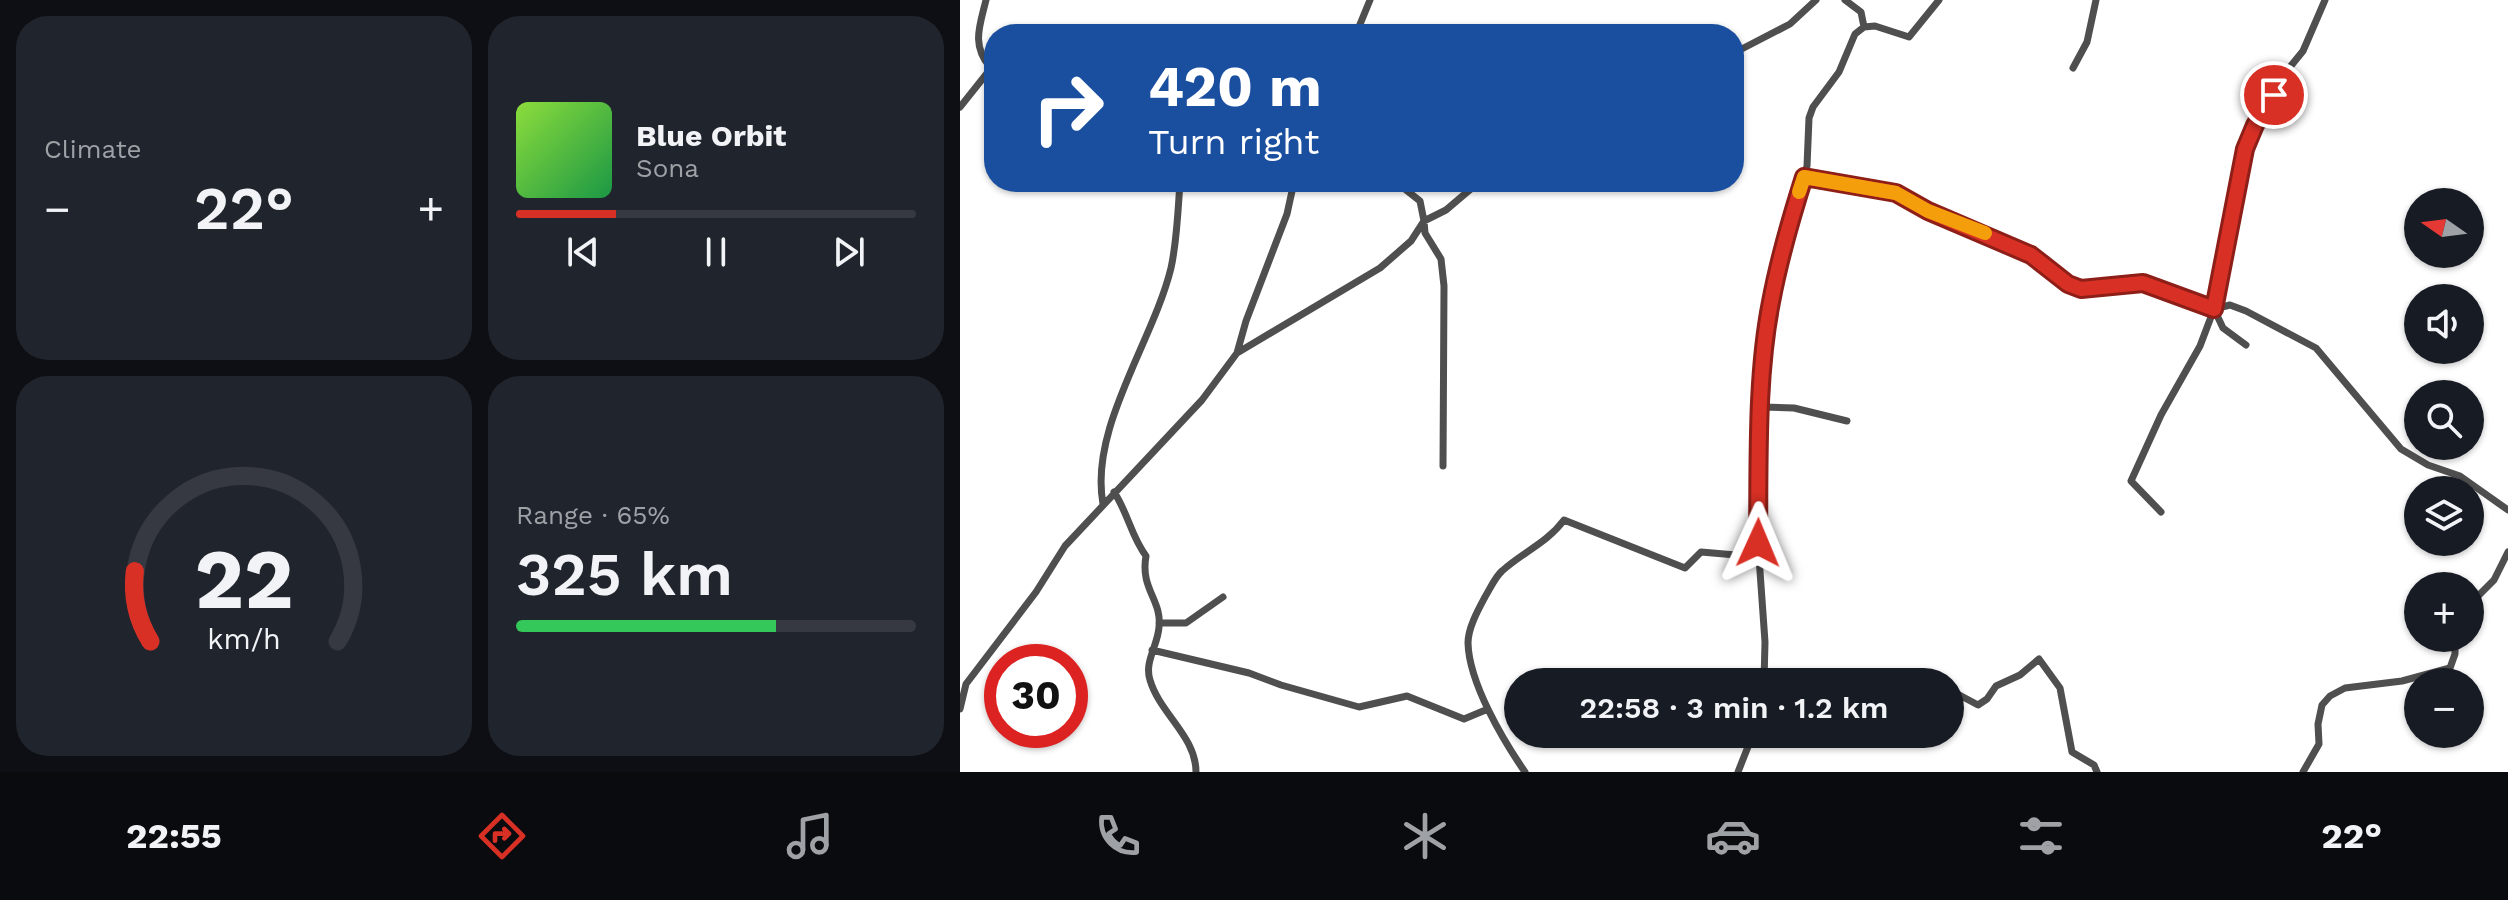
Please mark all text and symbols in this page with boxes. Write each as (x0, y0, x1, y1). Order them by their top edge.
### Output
text: 420 m (1148, 54, 1322, 120)
icon: right (1016, 56, 1120, 160)
pin (2240, 61, 2308, 129)
icon: arrive (2252, 73, 2296, 117)
text: Blue Orbit (636, 118, 786, 153)
text: Turn right (1148, 121, 1319, 163)
text: Climate (44, 134, 142, 164)
text: Sona (636, 153, 699, 183)
text: 22° (194, 173, 294, 244)
text: − (44, 183, 71, 235)
text: + (417, 183, 444, 235)
north arrow (2404, 188, 2484, 268)
map controls (2404, 188, 2484, 748)
icon: previous (561, 230, 605, 274)
icon: pause (694, 230, 738, 274)
icon: next (827, 230, 871, 274)
button: sound (2404, 284, 2484, 364)
button: search (2404, 380, 2484, 460)
button: layers (2404, 476, 2484, 556)
text: Range · 65% (516, 500, 670, 530)
position arrow (1716, 501, 1800, 585)
text: 22 (194, 531, 294, 628)
text: 325 km (516, 539, 733, 610)
button: + (2404, 572, 2484, 652)
text: km/h (207, 622, 281, 656)
speed limit sign: 30 (984, 644, 1088, 748)
button: − (2404, 668, 2484, 748)
text: 22:58 · 3 min · 1.2 km (1580, 690, 1888, 725)
icon: directions (474, 808, 530, 864)
icon: music (782, 808, 838, 864)
icon: phone (1090, 808, 1146, 864)
icon: climate (1397, 808, 1453, 864)
icon: car (1705, 808, 1761, 864)
icon: filters (2013, 808, 2069, 864)
text: 22:55 (126, 815, 222, 857)
text: 22° (2321, 815, 2382, 857)

